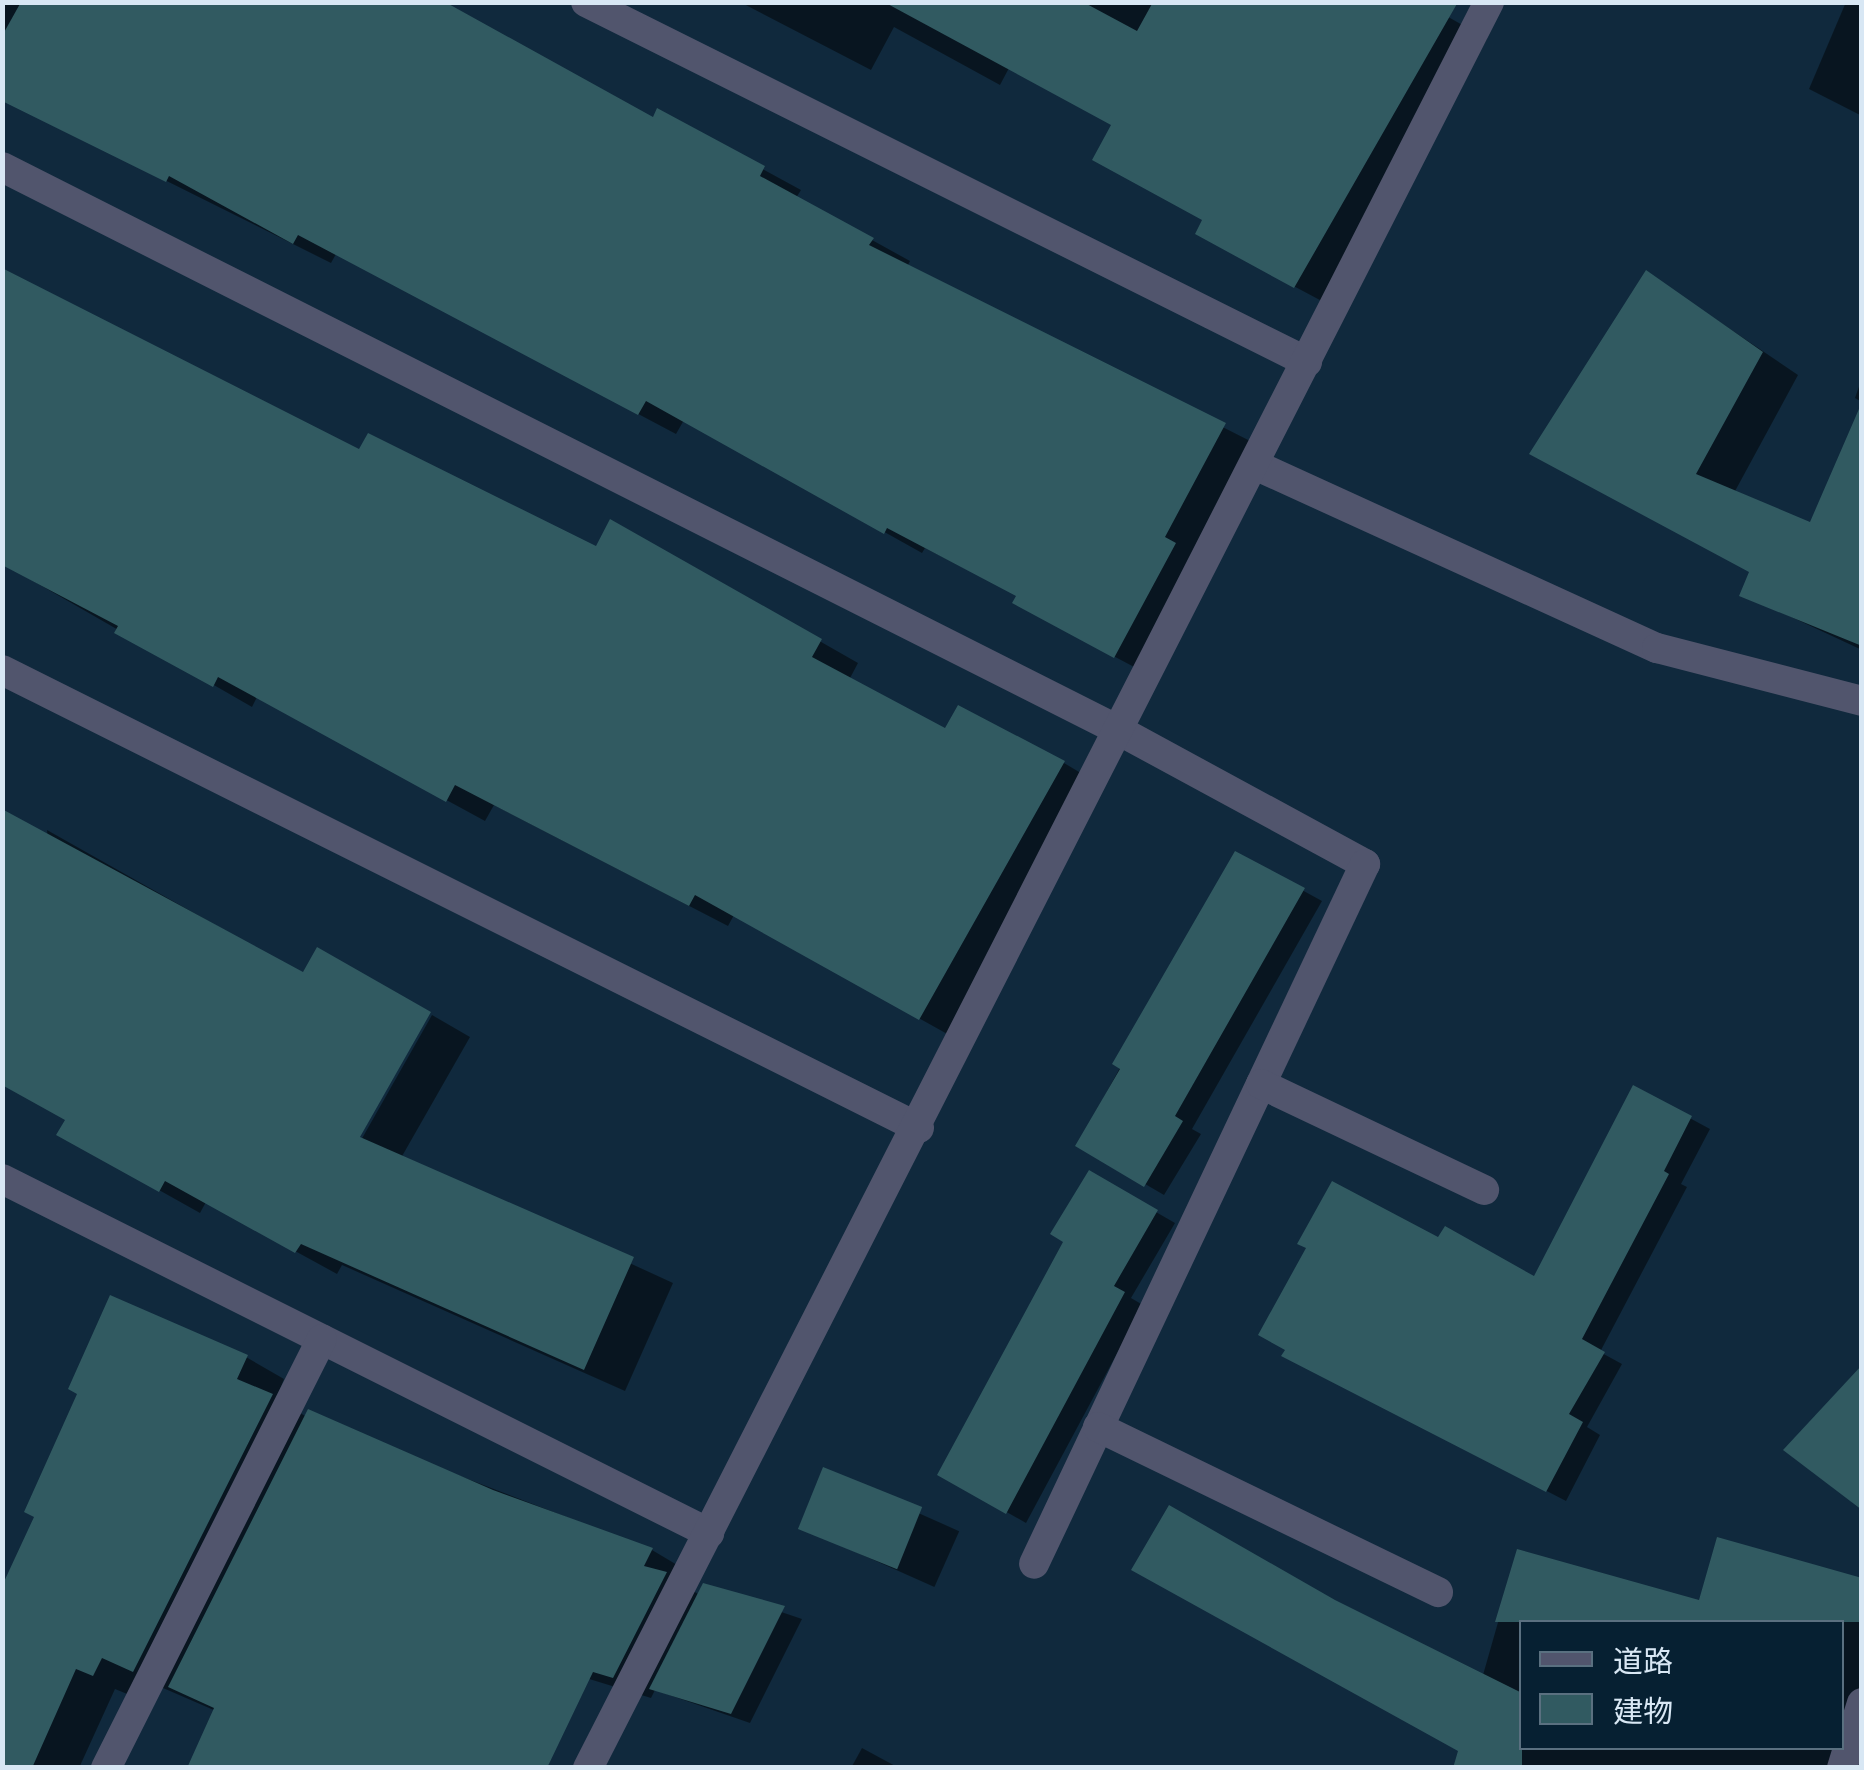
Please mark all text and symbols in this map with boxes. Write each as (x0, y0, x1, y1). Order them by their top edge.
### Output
legend (1519, 1620, 1844, 1750)
text: 道路 (1613, 1642, 1673, 1678)
text: 建物 (1613, 1692, 1673, 1728)

